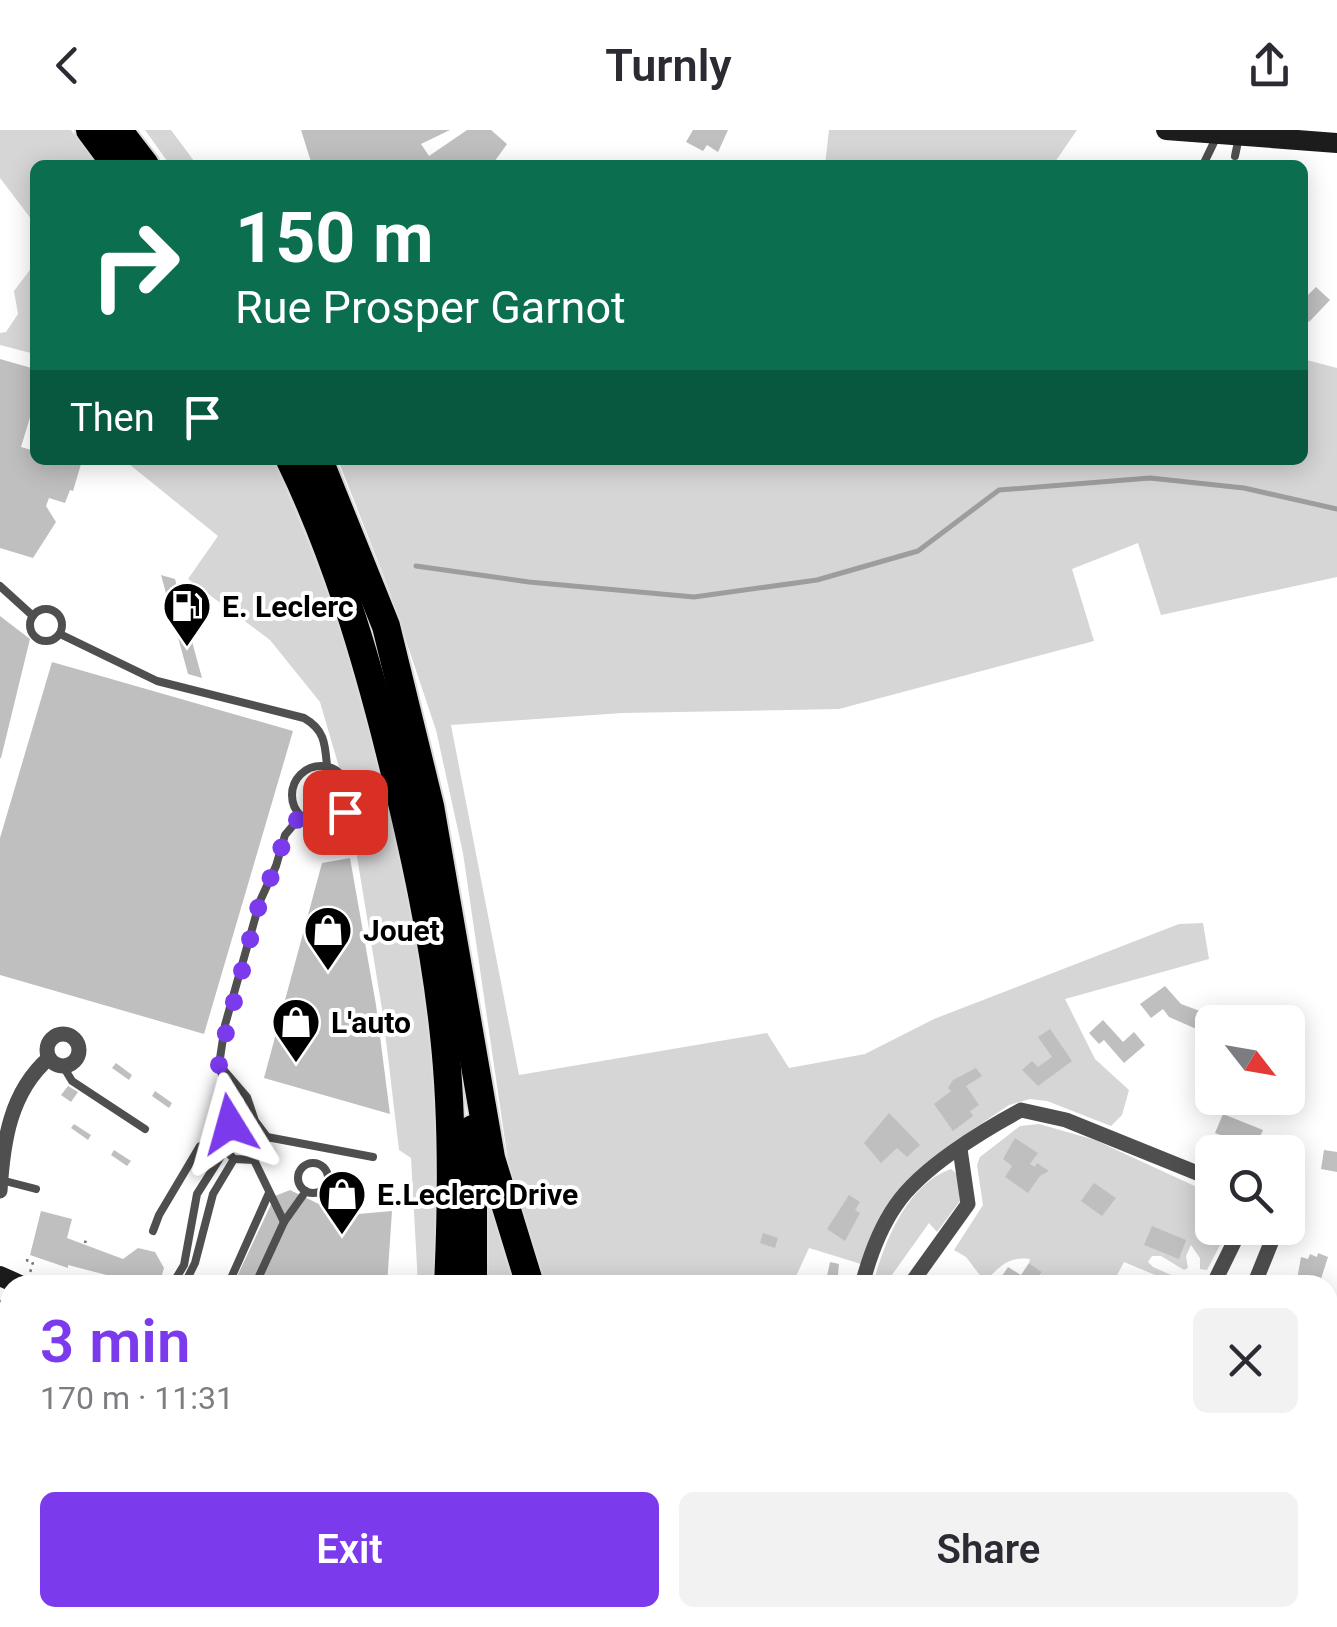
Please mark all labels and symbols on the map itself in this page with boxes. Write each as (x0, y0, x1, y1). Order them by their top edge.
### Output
fuel station icon: E. Leclerc (161, 580, 213, 648)
place label: E. Leclerc (222, 589, 354, 624)
pin (303, 770, 388, 855)
shop icon: Jouet (302, 904, 354, 972)
place label: Jouet (363, 913, 440, 948)
shop icon: L'auto (270, 996, 322, 1064)
place label: L'auto (331, 1005, 411, 1040)
north arrow (1195, 1005, 1305, 1115)
position arrow (178, 1072, 282, 1176)
shop icon: E.Leclerc Drive (316, 1168, 368, 1236)
place label: E.Leclerc Drive (377, 1177, 578, 1212)

